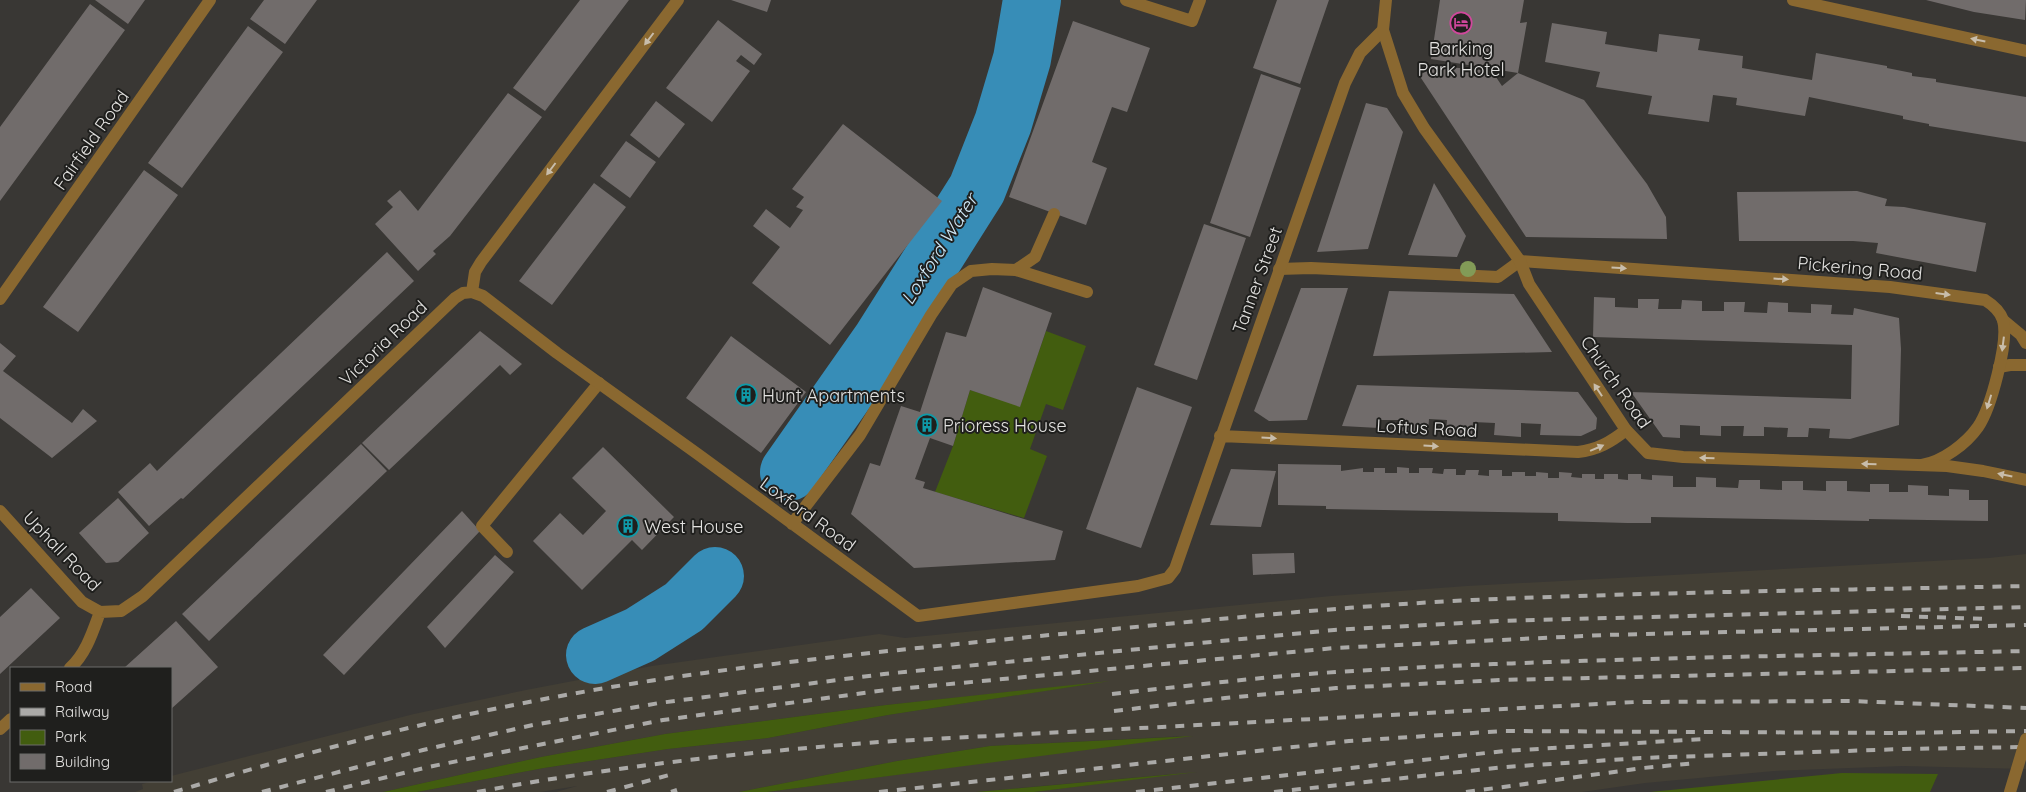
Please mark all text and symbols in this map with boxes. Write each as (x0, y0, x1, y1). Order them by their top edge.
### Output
hotel icon: Barking Park Hotel (1449, 11, 1473, 35)
one-way arrow (643, 32, 654, 45)
one-way arrow (1971, 36, 1986, 44)
place label: Barking Park Hotel (1417, 37, 1505, 81)
street label: Fairfield Road (48, 86, 134, 194)
one-way arrow (546, 162, 556, 176)
water label: Loxford Water (895, 187, 984, 309)
street label: Tanner Street (1227, 223, 1287, 337)
street label: Pickering Road (1797, 251, 1923, 285)
one-way arrow (1611, 264, 1627, 272)
one-way arrow (1774, 276, 1790, 284)
one-way arrow (1935, 290, 1951, 298)
street label: Victoria Road (334, 295, 432, 391)
street label: Church Road (1576, 331, 1656, 433)
one-way arrow (1999, 336, 2007, 352)
building icon: Hunt Apartments (734, 383, 758, 407)
one-way arrow (1593, 383, 1603, 397)
place label: Hunt Apartments (762, 384, 905, 407)
one-way arrow (1984, 395, 1992, 410)
building icon: Prioress House (915, 413, 939, 437)
place label: Prioress House (943, 414, 1067, 437)
street label: Loftus Road (1376, 414, 1478, 442)
one-way arrow (1261, 434, 1277, 442)
one-way arrow (1423, 442, 1439, 450)
one-way arrow (1590, 443, 1604, 451)
one-way arrow (1698, 454, 1714, 462)
one-way arrow (1861, 459, 1877, 467)
one-way arrow (1997, 471, 2012, 479)
street label: Loxford Road (756, 472, 860, 556)
street label: Uphall Road (18, 506, 106, 596)
building icon: West House (616, 514, 640, 538)
place label: West House (644, 515, 743, 538)
legend (10, 667, 172, 782)
text: Road (55, 677, 92, 696)
text: Railway (55, 702, 110, 721)
text: Park (55, 727, 87, 746)
text: Building (55, 752, 110, 771)

